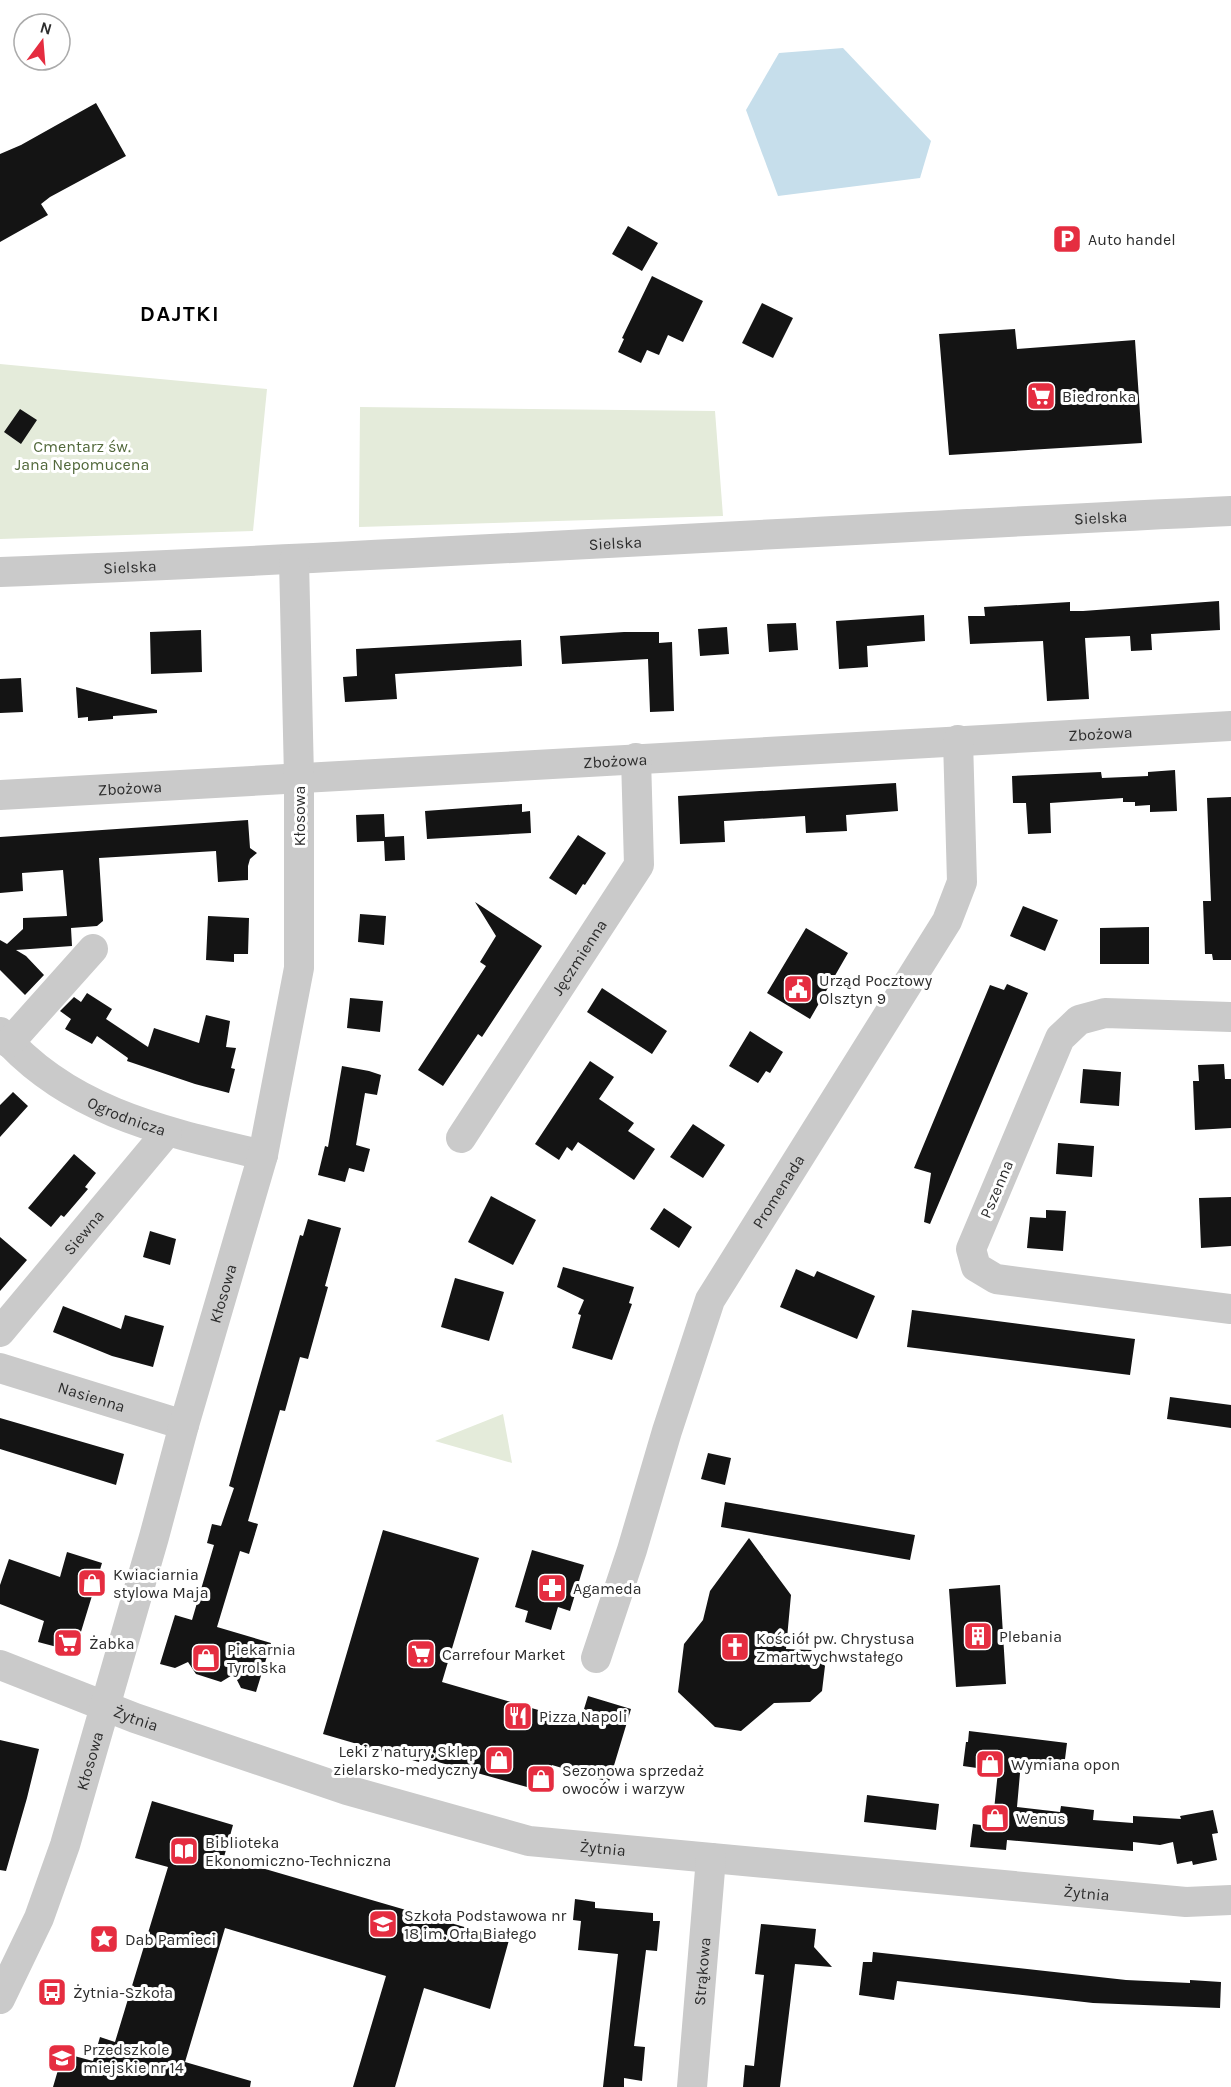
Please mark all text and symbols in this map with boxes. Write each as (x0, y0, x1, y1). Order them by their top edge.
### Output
north arrow (12, 12, 72, 72)
text: N (38, 17, 54, 39)
parking icon: Auto handel (1051, 223, 1083, 255)
place label: Auto handel (1088, 230, 1176, 249)
district label: DAJTKI (140, 301, 220, 327)
supermarket icon: Biedronka (1025, 380, 1057, 412)
place label: Biedronka (1062, 387, 1136, 406)
park label: Cmentarz św. Jana Nepomucena (15, 437, 149, 474)
street label: Sielska (1074, 507, 1128, 529)
street label: Sielska (588, 532, 643, 554)
street label: Sielska (103, 556, 157, 578)
street label: Zbożowa (1068, 723, 1133, 745)
street label: Zbożowa (582, 750, 648, 772)
street label: Zbożowa (97, 777, 163, 800)
street label: Kłosowa (290, 786, 309, 846)
street label: Jęczmienna (548, 916, 611, 999)
place label: Urząd Pocztowy Olsztyn 9 (819, 971, 933, 1008)
public building icon: Urząd Pocztowy Olsztyn 9 (782, 973, 814, 1005)
street label: Ogrodnicza (84, 1092, 168, 1140)
street label: Promenada (748, 1151, 809, 1232)
street label: Pszenna (976, 1157, 1017, 1221)
street label: Siewna (60, 1206, 108, 1259)
street label: Kłosowa (205, 1262, 241, 1325)
street label: Nasienna (56, 1378, 127, 1416)
place label: Kwiaciarnia stylowa Maja (113, 1565, 208, 1602)
shop icon: Kwiaciarnia stylowa Maja (76, 1567, 108, 1599)
pharmacy icon: Agameda (536, 1572, 568, 1604)
place label: Agameda (573, 1579, 642, 1598)
building icon: Plebania (962, 1620, 994, 1652)
supermarket icon: Żabka (52, 1627, 84, 1659)
place label: Plebania (999, 1627, 1062, 1646)
place label: Kościół pw. Chrystusa Zmartwychwstałego (756, 1629, 915, 1666)
church icon: Kościół pw. Chrystusa Zmartwychwstałego (719, 1631, 751, 1663)
place label: Żabka (89, 1634, 135, 1653)
supermarket icon: Carrefour Market (405, 1638, 437, 1670)
place label: Piekarnia Tyrolska (227, 1640, 296, 1677)
shop icon: Piekarnia Tyrolska (190, 1642, 222, 1674)
place label: Carrefour Market (442, 1645, 565, 1664)
restaurant icon: Pizza Napoli (502, 1700, 534, 1732)
street label: Żytnia (111, 1702, 161, 1735)
place label: Pizza Napoli (539, 1707, 628, 1726)
street label: Kłosowa (72, 1729, 107, 1793)
place label: Leki z natury. Sklep zielarsko-medyczny (334, 1742, 479, 1779)
shop icon: Leki z natury. Sklep zielarsko-medyczny (483, 1744, 515, 1776)
shop icon: Wymiana opon (974, 1748, 1006, 1780)
place label: Wymiana opon (1011, 1755, 1120, 1774)
place label: Sezonowa sprzedaż owoców i warzyw (562, 1761, 704, 1798)
shop icon: Sezonowa sprzedaż owoców i warzyw (525, 1763, 557, 1795)
shop icon: Wenus (979, 1802, 1011, 1834)
place label: Wenus (1016, 1809, 1066, 1828)
place label: Biblioteka Ekonomiczno-Techniczna (205, 1833, 391, 1870)
library icon: Biblioteka Ekonomiczno-Techniczna (168, 1835, 200, 1867)
street label: Żytnia (579, 1837, 627, 1860)
street label: Żytnia (1063, 1882, 1111, 1905)
place label: Szkoła Podstawowa nr 18 im. Orła Białego (404, 1906, 567, 1943)
school or university icon: Szkoła Podstawowa nr 18 im. Orła Białego (367, 1908, 399, 1940)
place icon: Dab Pamieci (88, 1923, 120, 1955)
place label: Dab Pamieci (125, 1930, 216, 1949)
street label: Strąkowa (690, 1937, 714, 2006)
bus stop icon: Żytnia-Szkoła (36, 1976, 68, 2008)
place label: Żytnia-Szkoła (73, 1983, 173, 2002)
place label: Przedszkole miejskie nr 14 (83, 2040, 184, 2077)
school or university icon: Przedszkole miejskie nr 14 (46, 2042, 78, 2074)

